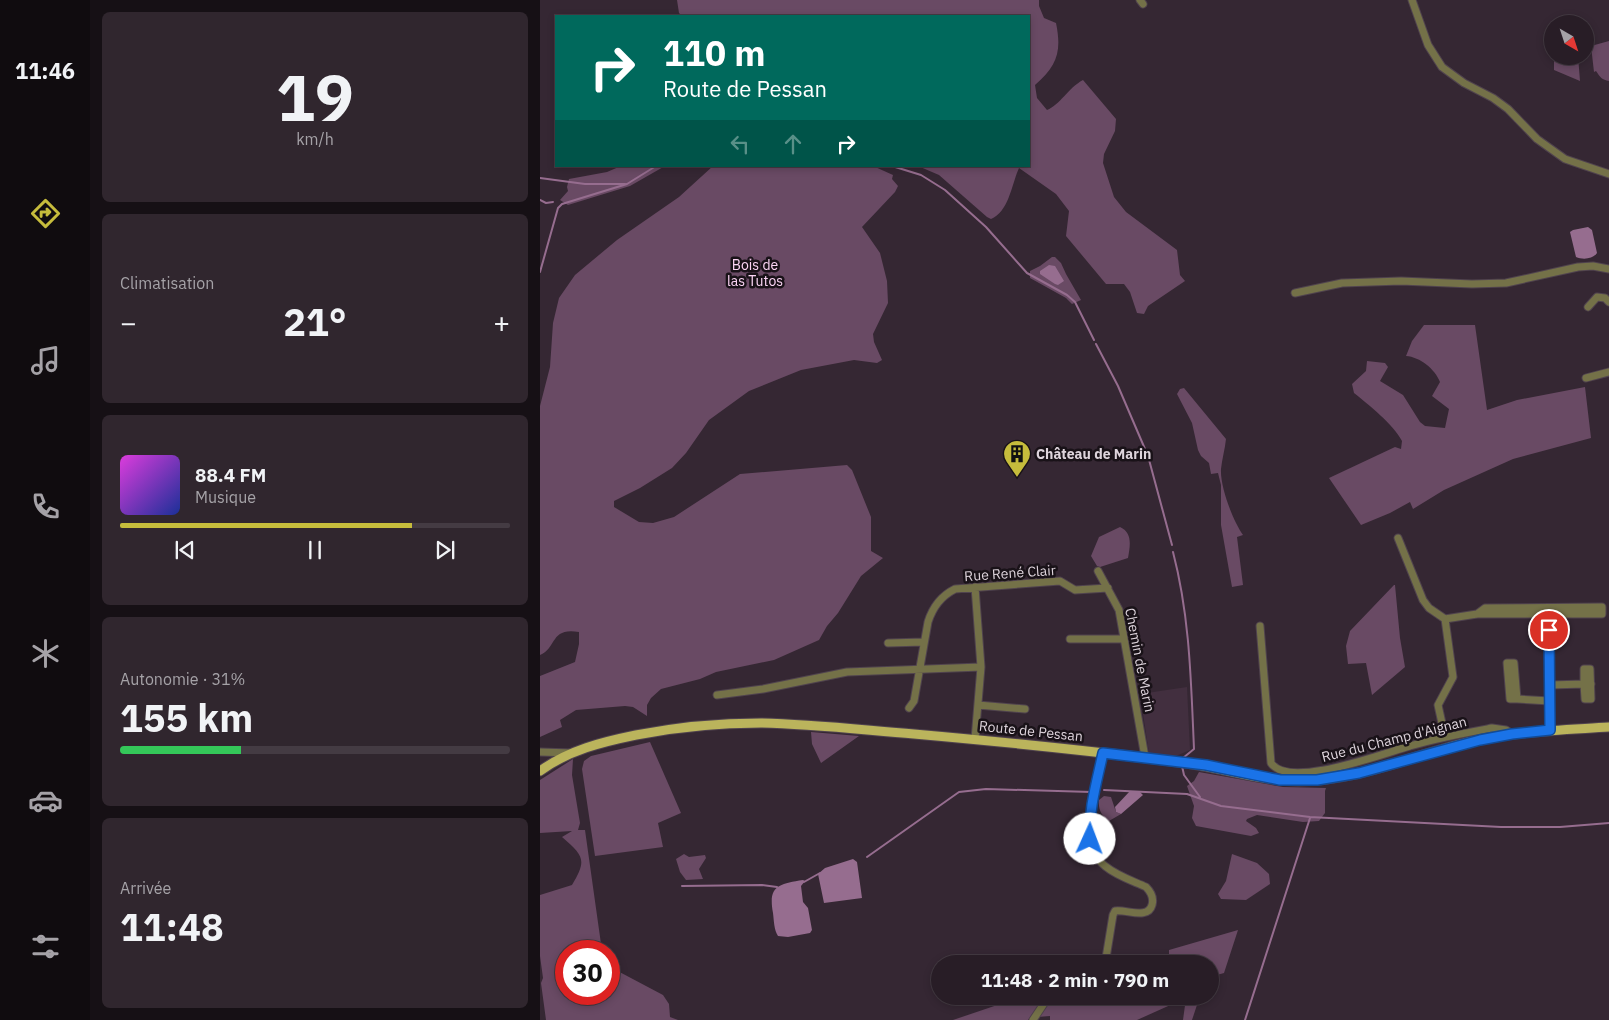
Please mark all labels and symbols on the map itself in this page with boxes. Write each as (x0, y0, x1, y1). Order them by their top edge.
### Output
north arrow (1544, 15, 1594, 65)
park label: Bois de las Tutos (727, 256, 783, 290)
building icon: Château de Marin (1002, 439, 1032, 478)
place label: Château de Marin (1036, 445, 1151, 463)
street label: Rue René Clair (964, 561, 1056, 585)
street label: Chemin de Marin (1121, 606, 1159, 714)
pin (1528, 609, 1570, 651)
street label: Rue du Champ d'Aignan (1319, 712, 1469, 766)
street label: Route de Pessan (978, 717, 1084, 745)
position arrow (1063, 812, 1115, 864)
speed limit sign: 30 (555, 940, 620, 1005)

